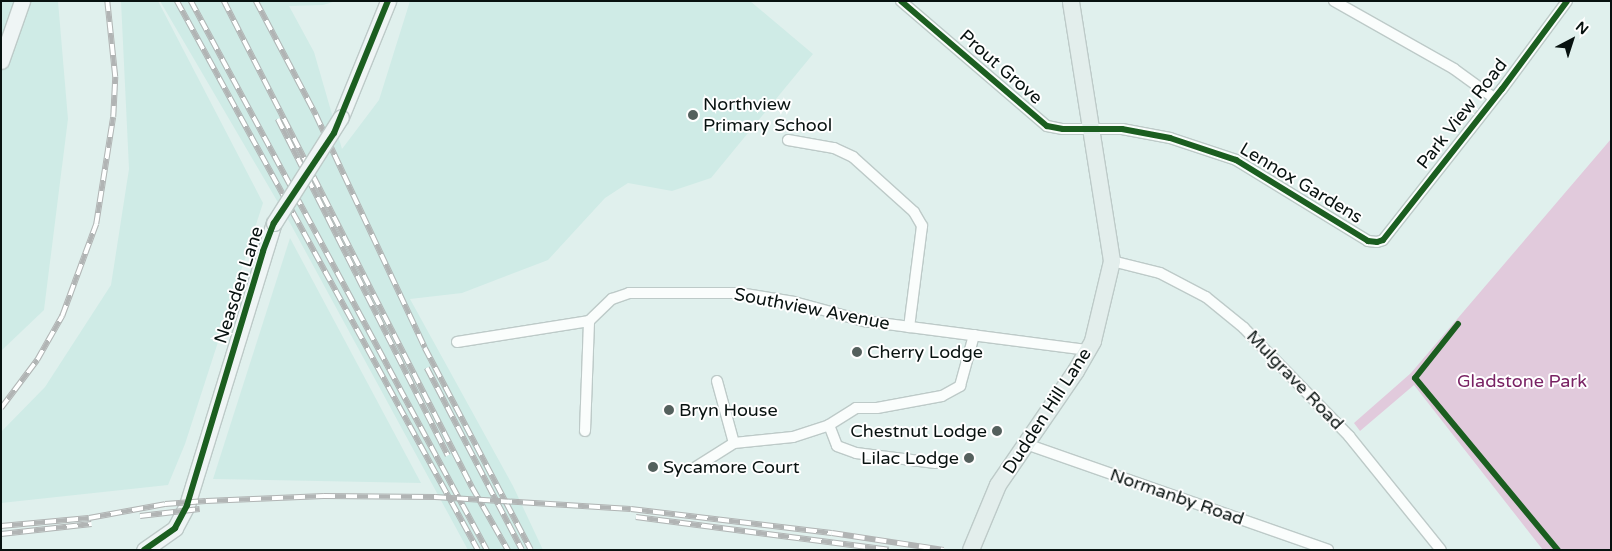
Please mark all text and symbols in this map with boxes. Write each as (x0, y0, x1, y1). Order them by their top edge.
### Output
north arrow (1547, 15, 1597, 65)
text: N (1572, 18, 1592, 38)
street label: Prout Grove (955, 25, 1047, 109)
street label: Park View Road (1412, 54, 1512, 174)
place label: Northview Primary School (703, 94, 832, 136)
marker: Northview Primary School (687, 109, 699, 121)
street label: Lennox Gardens (1236, 138, 1366, 228)
street label: Neasden Lane (210, 224, 268, 346)
street label: Southview Avenue (732, 283, 892, 335)
street label: Mulgrave Road (1242, 326, 1348, 434)
place label: Cherry Lodge (867, 341, 983, 363)
street label: Dudden Hill Lane (998, 344, 1096, 478)
marker: Cherry Lodge (851, 346, 863, 358)
park label: Gladstone Park (1457, 370, 1587, 392)
place label: Bryn House (679, 399, 778, 421)
marker: Bryn House (663, 404, 675, 416)
place label: Chestnut Lodge (850, 420, 987, 442)
marker: Chestnut Lodge (991, 425, 1003, 437)
place label: Lilac Lodge (861, 447, 959, 469)
marker: Lilac Lodge (963, 452, 975, 464)
place label: Sycamore Court (663, 456, 800, 478)
marker: Sycamore Court (647, 461, 659, 473)
street label: Normanby Road (1107, 464, 1247, 530)

